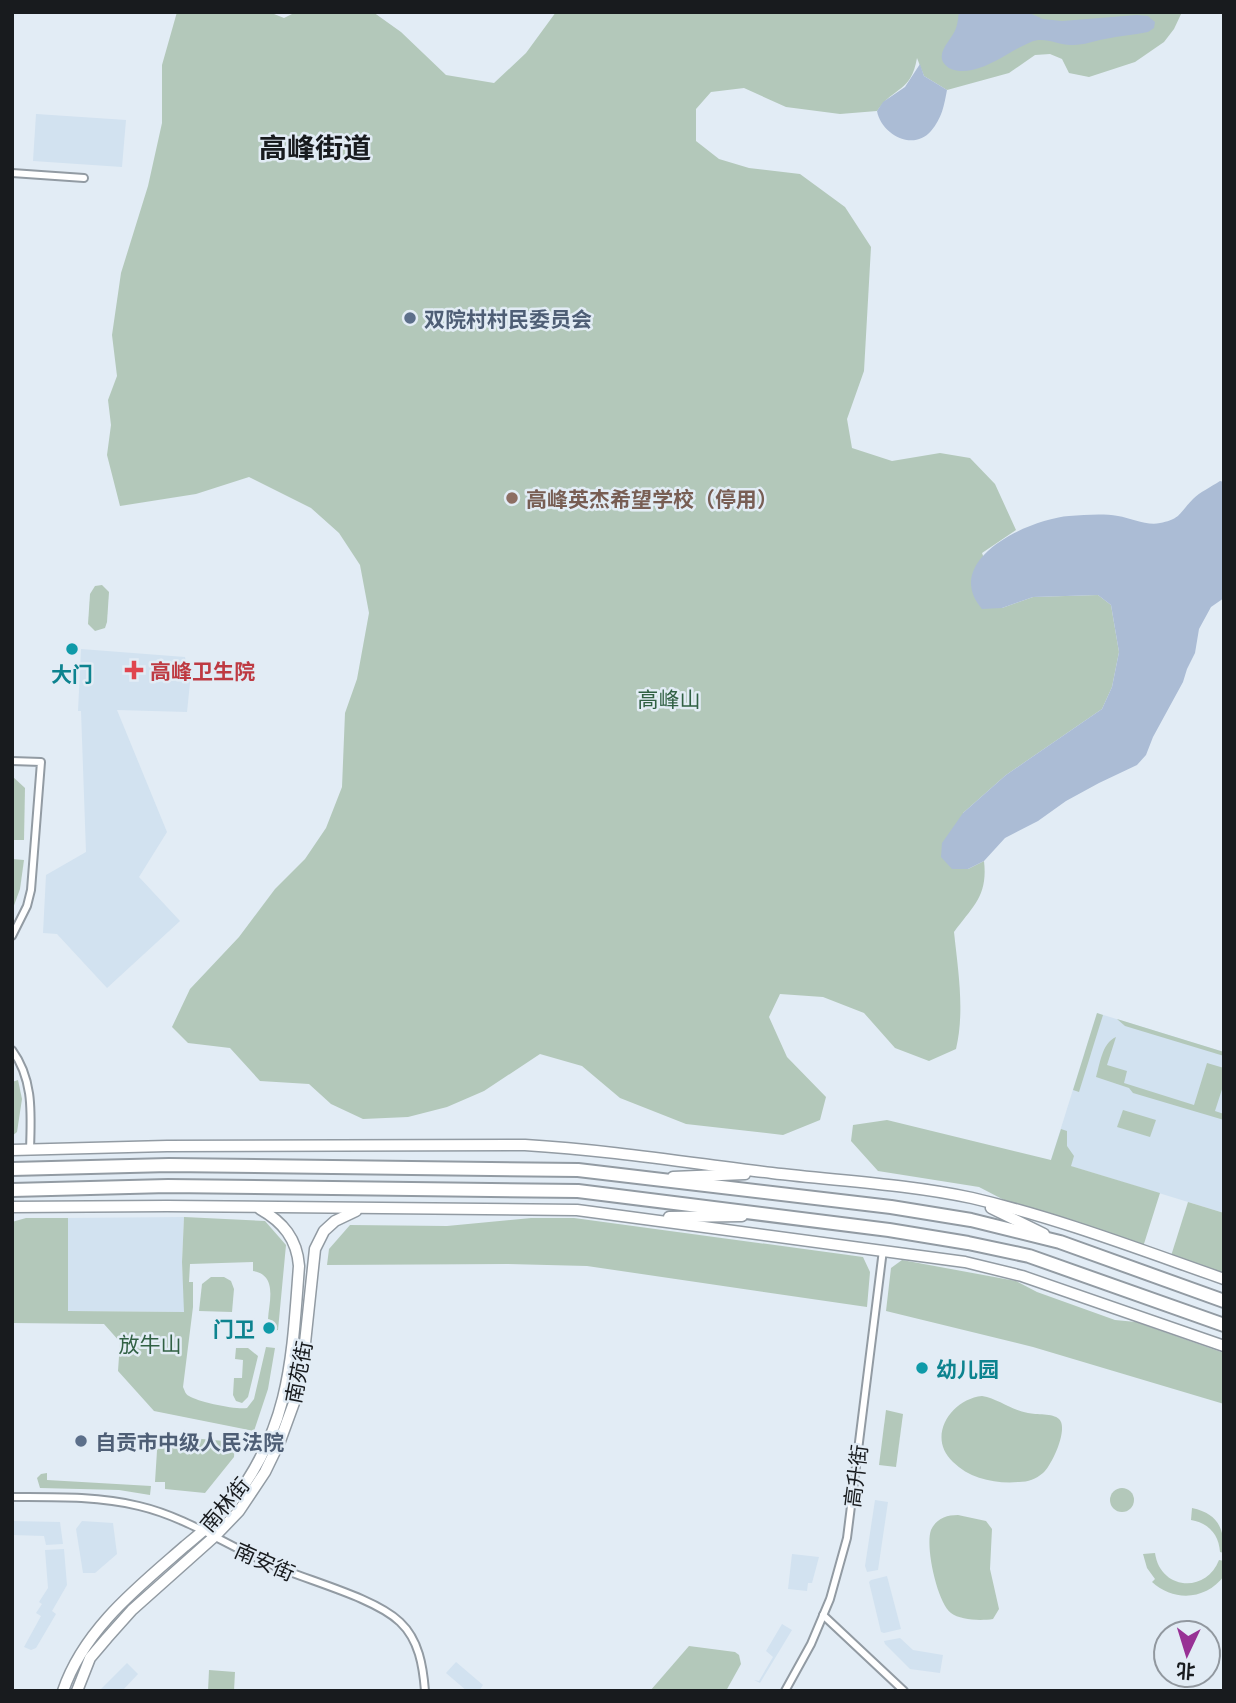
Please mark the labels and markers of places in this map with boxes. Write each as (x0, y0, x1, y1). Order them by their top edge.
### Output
place label: 双院村村民委员会 (424, 306, 592, 331)
marker: 双院村村民委员会 (402, 310, 418, 326)
place label: 高峰英杰希望学校（停用） (526, 486, 778, 511)
marker: 高峰英杰希望学校（停用） (504, 490, 520, 506)
marker: 大门 (64, 641, 80, 657)
place label: 高峰卫生院 (150, 658, 255, 683)
marker: 高峰卫生院 (124, 660, 144, 680)
place label: 大门 (51, 661, 93, 686)
place label: 门卫 (213, 1316, 255, 1341)
marker: 门卫 (261, 1320, 277, 1336)
place label: 幼儿园 (936, 1356, 999, 1381)
marker: 幼儿园 (914, 1360, 930, 1376)
place label: 自贡市中级人民法院 (95, 1429, 284, 1454)
marker: 自贡市中级人民法院 (73, 1433, 89, 1449)

